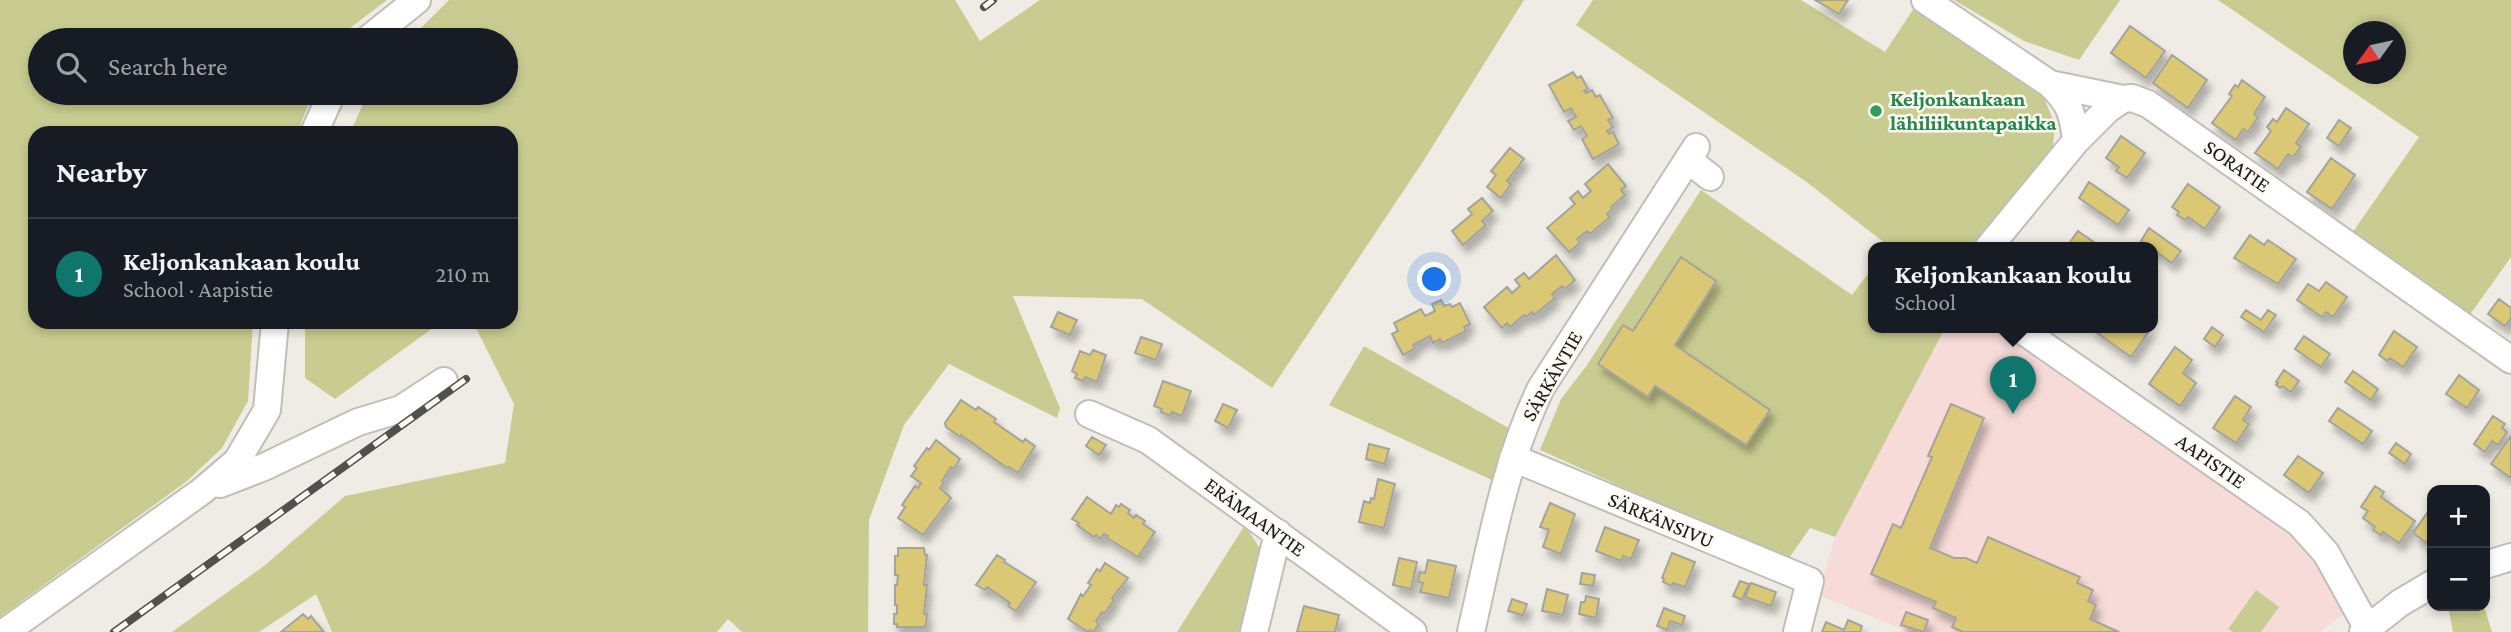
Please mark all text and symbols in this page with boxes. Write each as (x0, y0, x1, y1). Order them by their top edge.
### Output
north arrow (2343, 21, 2406, 84)
search box (28, 28, 518, 105)
icon: search (52, 48, 90, 86)
text: Search here (108, 52, 227, 81)
place label: Keljonkankaan lähiliikuntapaikka (1890, 87, 2057, 135)
marker: Keljonkankaan lähiliikuntapaikka (1868, 103, 1884, 119)
street label: SORATIE (2199, 135, 2275, 197)
text: Nearby (56, 155, 147, 188)
popup (1868, 242, 2158, 333)
text: Keljonkankaan koulu (123, 247, 360, 276)
text: Keljonkankaan koulu (1895, 260, 2131, 289)
text: 1 (75, 261, 83, 287)
text: 210 m (436, 261, 490, 287)
your location (1417, 262, 1451, 296)
text: School · Aapistie (123, 276, 273, 302)
text: School (1895, 289, 1956, 315)
street label: SÄRKÄNTIE (1517, 327, 1587, 425)
pin: 1 (1990, 356, 2036, 414)
street label: AAPISTIE (2171, 428, 2251, 494)
street label: ERÄMAANTIE (1200, 472, 1310, 562)
map controls (2427, 485, 2490, 611)
button: + (2427, 485, 2490, 548)
street label: SÄRKÄNSIVU (1605, 487, 1717, 553)
button: − (2427, 548, 2490, 611)

